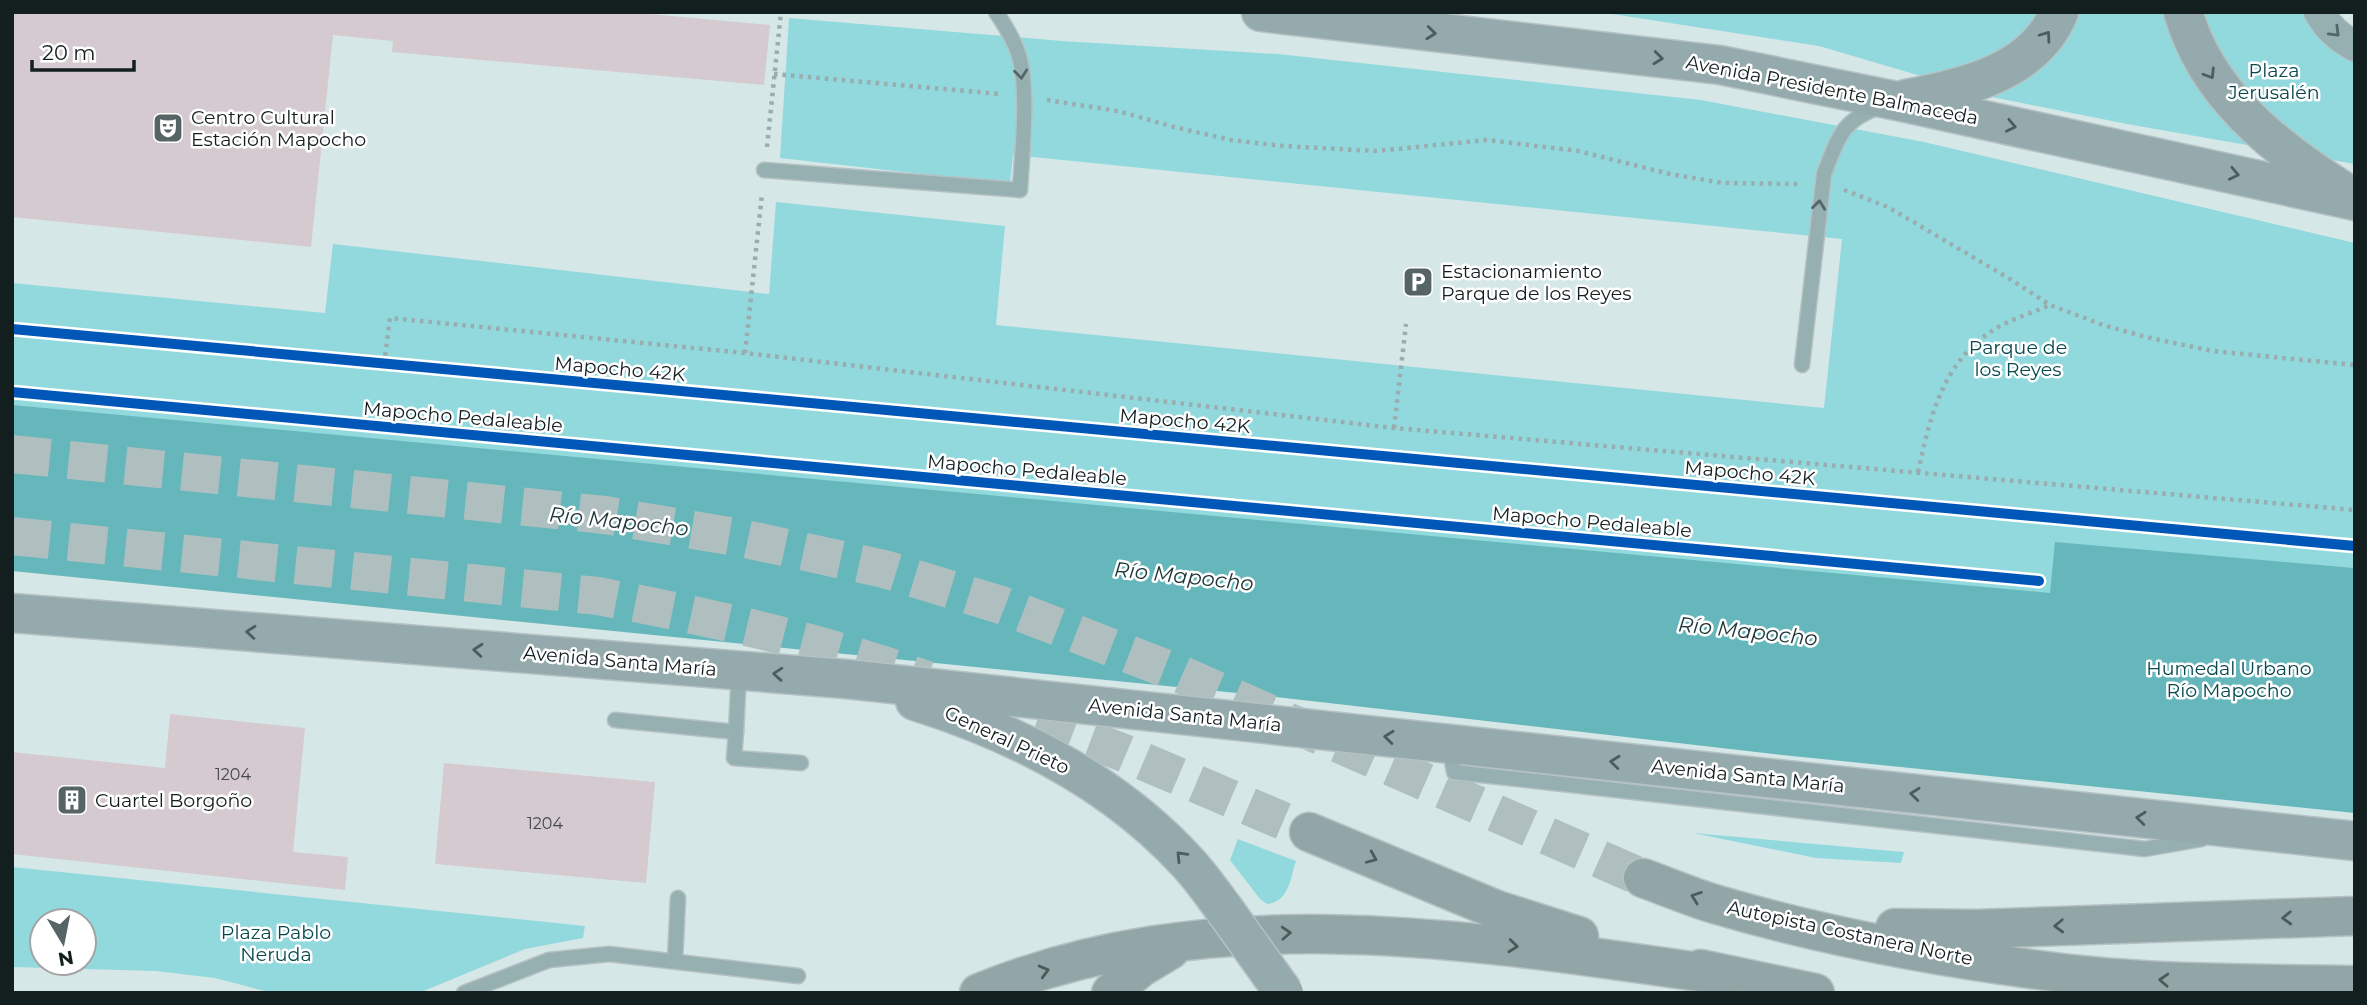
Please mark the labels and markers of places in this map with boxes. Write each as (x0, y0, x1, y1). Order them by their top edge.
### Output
place label: Centro Cultural Estación Mapocho (191, 106, 366, 151)
theatre icon: Centro Cultural Estación Mapocho (151, 111, 185, 145)
place label: Estacionamiento Parque de los Reyes (1441, 260, 1632, 305)
parking icon: Estacionamiento Parque de los Reyes (1401, 265, 1435, 299)
building icon: Cuartel Borgoño (55, 783, 89, 817)
place label: Cuartel Borgoño (95, 789, 252, 812)

